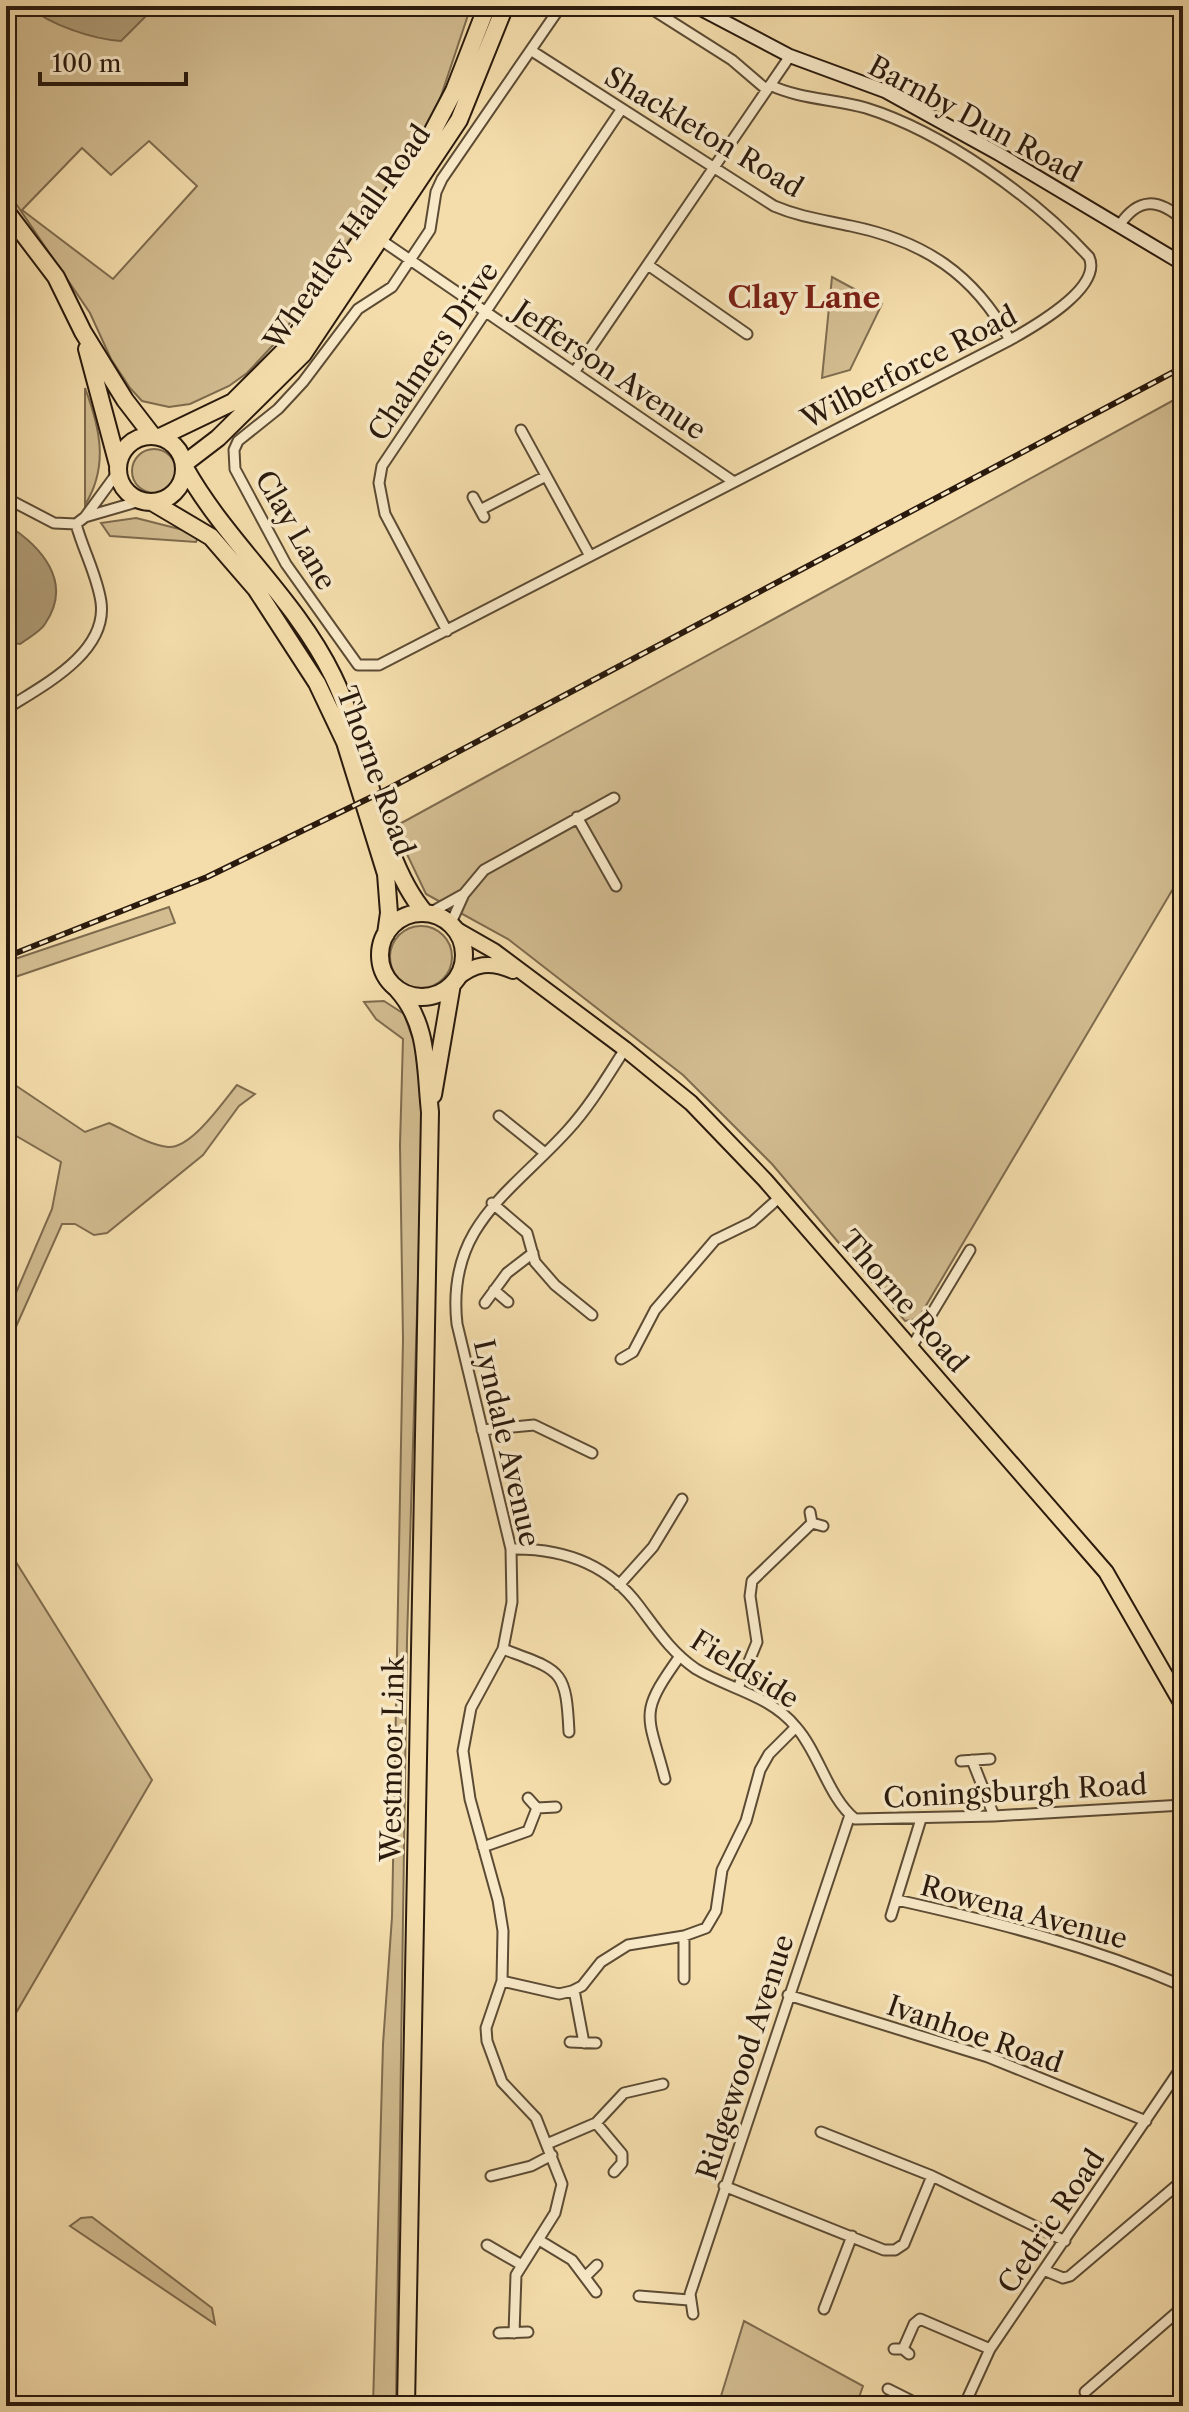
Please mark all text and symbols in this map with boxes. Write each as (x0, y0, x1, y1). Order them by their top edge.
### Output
scale bar (40, 36, 186, 86)
text: 100 m (52, 49, 121, 78)
street label: Barnby Dun Road (863, 49, 1087, 189)
street label: Shackleton Road (599, 59, 809, 205)
street label: Wheatley Hall Road (256, 118, 437, 357)
street label: Chalmers Drive (361, 255, 505, 447)
district label: Clay Lane (727, 279, 881, 316)
street label: Jefferson Avenue (504, 291, 713, 447)
street label: Wilberforce Road (795, 298, 1022, 436)
street label: Clay Lane (248, 464, 344, 596)
street label: Thorne Road (330, 682, 422, 860)
street label: Thorne Road (833, 1223, 975, 1379)
street label: Lyndale Avenue (467, 1336, 547, 1550)
street label: Fieldside (685, 1622, 805, 1716)
street label: Westmoor Link (373, 1654, 411, 1863)
street label: Coningsburgh Road (882, 1767, 1148, 1815)
street label: Rowena Avenue (917, 1868, 1131, 1956)
street label: Ridgewood Avenue (689, 1930, 801, 2184)
street label: Ivanhoe Road (883, 1988, 1067, 2080)
street label: Cedric Road (990, 2143, 1112, 2299)

